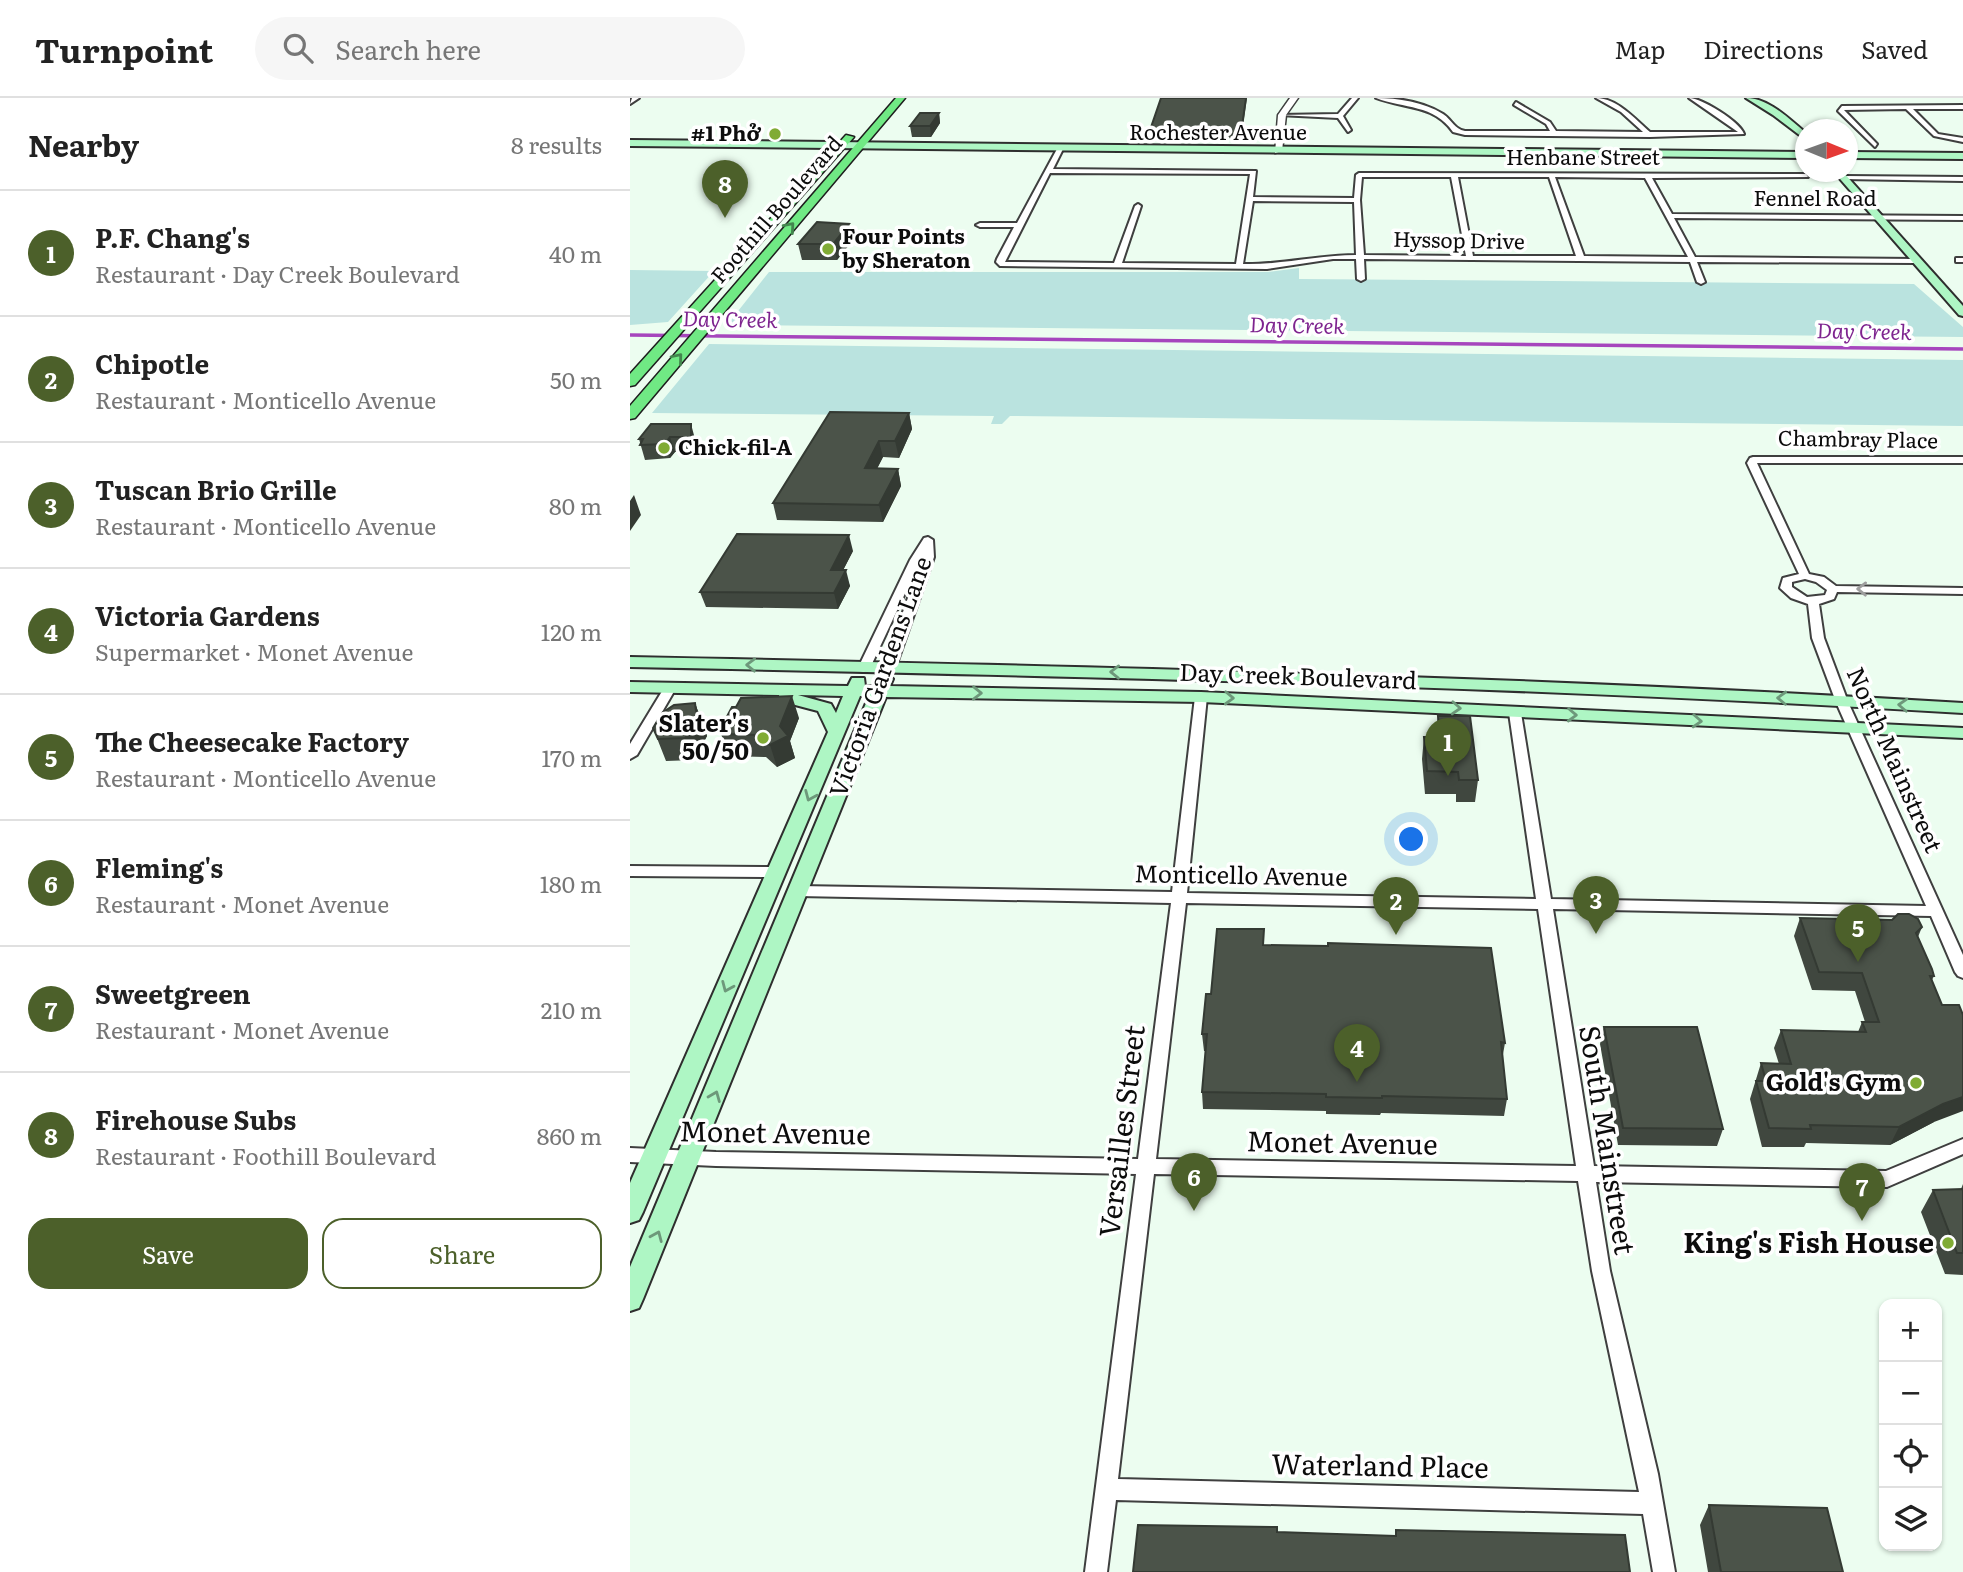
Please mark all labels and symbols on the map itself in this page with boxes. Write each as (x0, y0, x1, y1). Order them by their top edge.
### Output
street label: Rochester Avenue (1129, 115, 1307, 146)
place label: #1 Phở (691, 116, 761, 147)
north arrow (1795, 119, 1858, 182)
marker: #1 Phở (767, 126, 783, 142)
street label: Foothill Boulevard (702, 128, 848, 289)
street label: Henbane Street (1506, 140, 1661, 171)
pin: 8 (702, 160, 748, 218)
street label: Fennel Road (1754, 181, 1877, 212)
place label: Four Points by Sheraton (842, 219, 971, 274)
one-way arrow (782, 222, 794, 235)
street label: Hyssop Drive (1393, 222, 1525, 255)
marker: Four Points by Sheraton (820, 241, 836, 257)
water label: Day Creek (682, 301, 778, 334)
water label: Day Creek (1249, 307, 1345, 340)
water label: Day Creek (1816, 313, 1912, 346)
one-way arrow (669, 353, 682, 365)
street label: Chambray Place (1778, 421, 1939, 454)
place label: Chick-fil-A (678, 430, 792, 461)
marker: Chick-fil-A (656, 440, 672, 456)
street label: Victoria Gardens Lane (819, 551, 938, 801)
one-way arrow (1856, 582, 1867, 597)
street label: Day Creek Boulevard (1179, 653, 1418, 696)
one-way arrow (745, 657, 755, 673)
street label: North Mainstreet (1840, 661, 1953, 858)
one-way arrow (1109, 664, 1120, 680)
one-way arrow (972, 685, 983, 700)
one-way arrow (1776, 690, 1787, 705)
one-way arrow (1224, 691, 1235, 706)
one-way arrow (1897, 698, 1908, 713)
one-way arrow (1451, 701, 1462, 716)
place label: Slater's 50/50 (658, 704, 749, 767)
one-way arrow (1567, 708, 1578, 723)
one-way arrow (1692, 713, 1703, 728)
pin: 1 (1425, 718, 1471, 776)
marker: Slater's 50/50 (755, 730, 771, 746)
one-way arrow (804, 789, 818, 801)
your location (1394, 822, 1428, 856)
street label: Monticello Avenue (1134, 854, 1348, 893)
pin: 3 (1573, 876, 1619, 934)
pin: 2 (1373, 877, 1419, 935)
pin: 5 (1835, 904, 1881, 962)
one-way arrow (722, 981, 736, 993)
street label: Versailles Street (1086, 1022, 1154, 1239)
street label: South Mainstreet (1570, 1022, 1648, 1258)
pin: 4 (1334, 1024, 1380, 1082)
place label: Gold's Gym (1766, 1063, 1902, 1098)
marker: Gold's Gym (1908, 1075, 1924, 1091)
one-way arrow (707, 1090, 721, 1103)
street label: Monet Avenue (679, 1108, 871, 1154)
street label: Monet Avenue (1246, 1118, 1438, 1164)
pin: 6 (1171, 1153, 1217, 1211)
pin: 7 (1839, 1163, 1885, 1221)
place label: King's Fish House (1683, 1220, 1934, 1262)
one-way arrow (648, 1231, 662, 1243)
marker: King's Fish House (1940, 1235, 1956, 1251)
street label: Waterland Place (1271, 1441, 1489, 1487)

